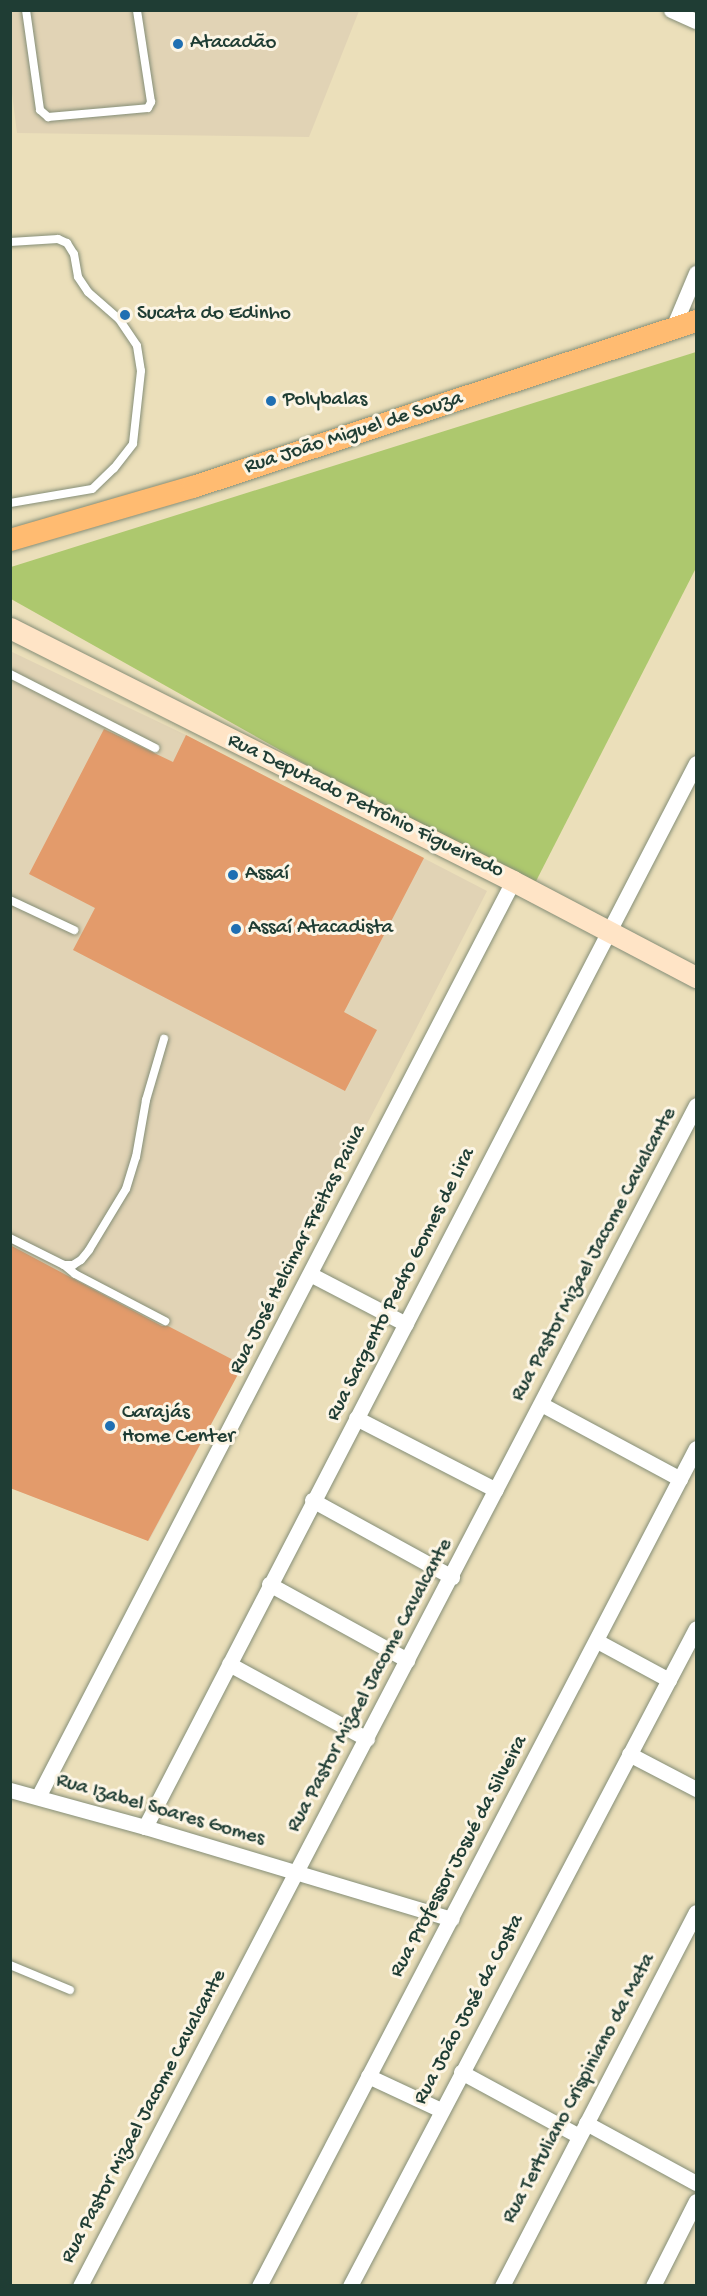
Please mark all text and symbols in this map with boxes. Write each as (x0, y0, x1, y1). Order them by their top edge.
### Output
place label: Atacadão (190, 31, 276, 57)
marker: Atacadão (171, 37, 185, 51)
place label: Sucata do Edinho (137, 302, 291, 328)
marker: Sucata do Edinho (118, 308, 132, 322)
street label: Rua João Miguel de Souza (242, 387, 466, 481)
place label: Polybalas (283, 388, 367, 414)
marker: Polybalas (264, 394, 278, 408)
street label: Rua Deputado Petrônio Figueiredo (223, 729, 507, 885)
place label: Assaí (245, 862, 289, 888)
marker: Assaí (226, 868, 240, 882)
place label: Assaí Atacadista (248, 916, 393, 942)
marker: Assaí Atacadista (229, 922, 243, 936)
street label: Rua Pastor Mizael Jacome Cavalcante (507, 1104, 683, 1406)
street label: Rua José Helcimar Freitas Paiva (225, 1121, 373, 1379)
street label: Rua Sargento Pedro Gomes de Lira (322, 1144, 482, 1426)
place label: Carajás Home Center (122, 1401, 235, 1451)
marker: Carajás Home Center (103, 1419, 117, 1433)
street label: Rua Pastor Mizael Jacome Cavalcante (283, 1535, 459, 1837)
street label: Rua Professor Josué da Silveira (385, 1732, 535, 1982)
street label: Rua Izabel Soares Gomes (53, 1769, 267, 1853)
street label: Rua João José da Costa (409, 1911, 531, 2109)
street label: Rua Tertuliano Crispiniano da Mata (498, 1950, 662, 2228)
street label: Rua Pastor Mizael Jacome Cavalcante (57, 1966, 233, 2268)

